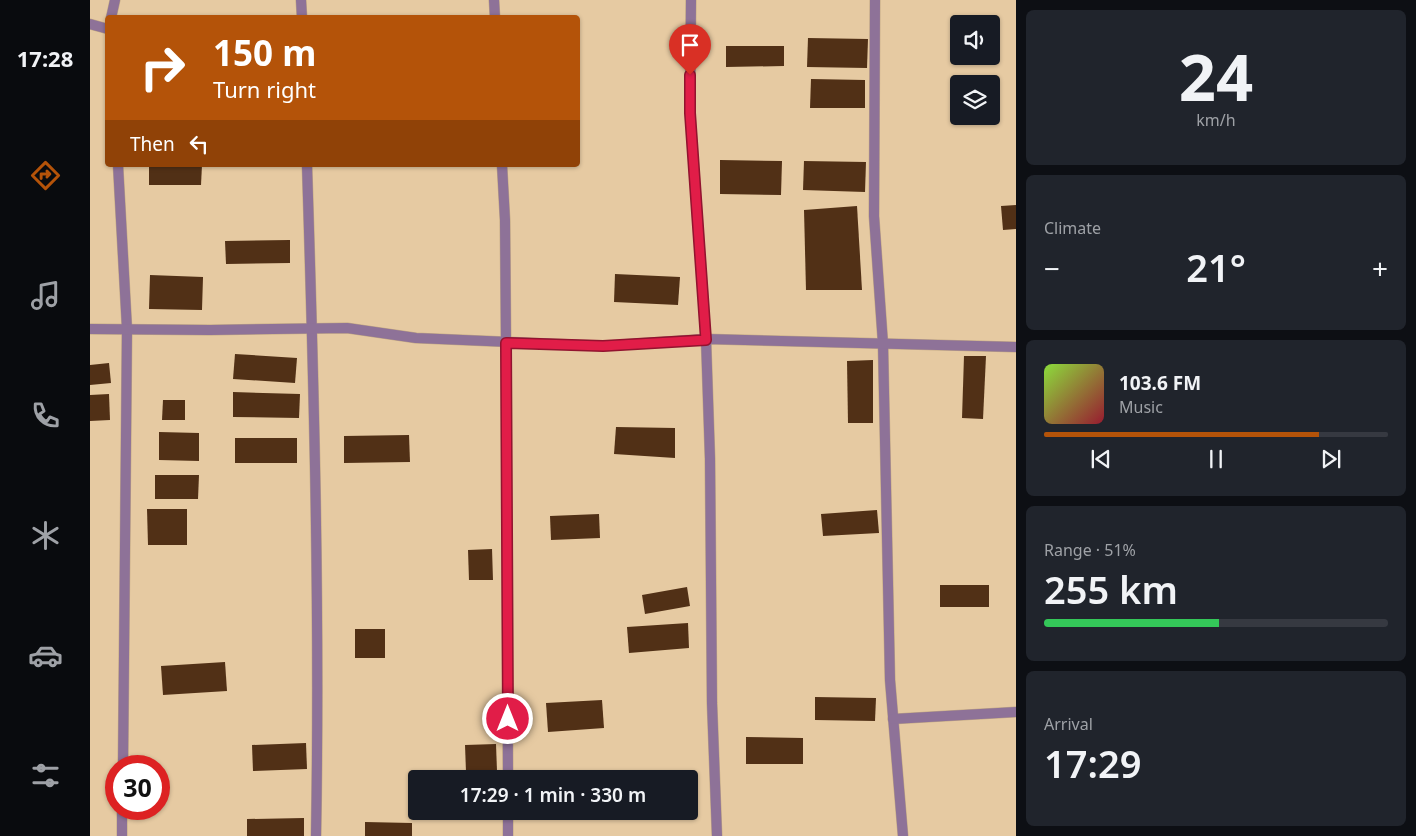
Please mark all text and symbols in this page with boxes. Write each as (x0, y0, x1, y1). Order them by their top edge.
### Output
map controls (950, 15, 1000, 125)
button: sound (950, 15, 1000, 65)
pin (669, 24, 711, 75)
text: 150 m (213, 29, 316, 76)
icon: arrive (676, 31, 704, 59)
text: 24 (1179, 32, 1253, 120)
icon: right (130, 35, 195, 100)
text: 17:28 (17, 43, 73, 73)
text: Turn right (213, 74, 316, 104)
button: layers (950, 75, 1000, 125)
text: km/h (1196, 109, 1236, 131)
icon: left (185, 130, 213, 158)
text: Then (130, 131, 175, 157)
icon: directions (28, 158, 63, 193)
text: Climate (1044, 217, 1101, 239)
text: 21° (1186, 241, 1246, 293)
text: − (1044, 249, 1060, 287)
text: + (1372, 249, 1388, 287)
icon: music (28, 278, 63, 313)
text: 103.6 FM (1119, 370, 1201, 396)
text: Music (1119, 396, 1163, 418)
icon: phone (28, 398, 63, 433)
icon: previous (1087, 445, 1115, 473)
icon: pause (1202, 445, 1230, 473)
icon: next (1317, 445, 1345, 473)
icon: climate (28, 518, 63, 553)
text: Range · 51% (1044, 539, 1136, 561)
text: 255 km (1044, 563, 1178, 615)
icon: car (28, 638, 63, 673)
position arrow (481, 692, 533, 744)
text: Arrival (1044, 713, 1093, 735)
text: 17:29 (1044, 737, 1141, 789)
speed limit sign: 30 (105, 755, 170, 820)
icon: filters (28, 758, 63, 793)
text: 17:29 · 1 min · 330 m (460, 782, 646, 808)

